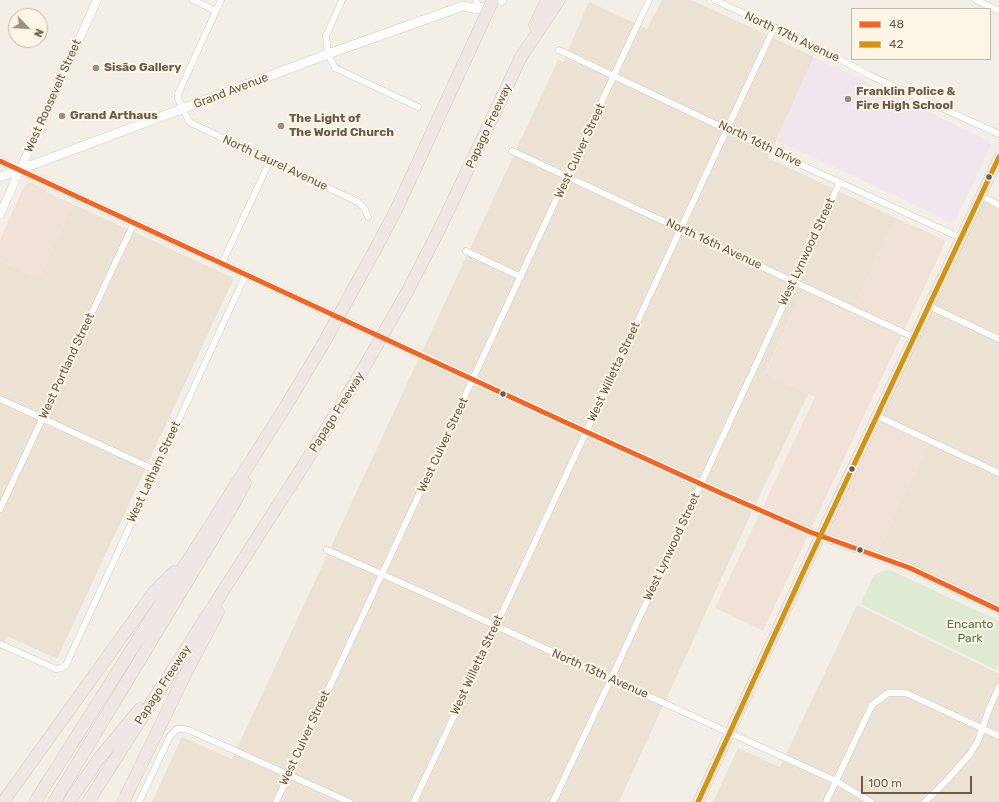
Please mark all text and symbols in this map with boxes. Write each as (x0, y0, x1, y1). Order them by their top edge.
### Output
north arrow (8, 8, 48, 48)
legend (851, 8, 991, 60)
street label: North 17th Avenue (742, 9, 842, 65)
text: 48 (889, 17, 904, 31)
text: N (31, 27, 46, 39)
street label: West Roosevelt Street (22, 37, 84, 155)
text: 42 (889, 37, 904, 51)
place label: Sisāo Gallery (104, 61, 181, 75)
marker: Sisāo Gallery (91, 63, 101, 73)
street label: Grand Avenue (192, 70, 270, 112)
street label: Papago Freeway (463, 81, 515, 171)
place label: Franklin Police & Fire High School (856, 85, 956, 113)
marker: Franklin Police & Fire High School (843, 94, 853, 104)
street label: West Culver Street (552, 101, 608, 201)
place label: Grand Arthaus (70, 109, 158, 123)
marker: Grand Arthaus (57, 111, 67, 121)
place label: The Light of The World Church (289, 112, 394, 140)
street label: North 16th Drive (716, 118, 804, 170)
marker: The Light of The World Church (276, 121, 286, 131)
street label: North Laurel Avenue (220, 132, 330, 194)
unlabelled marker (984, 172, 994, 182)
street label: West Lynwood Street (776, 196, 838, 308)
street label: North 16th Avenue (664, 215, 764, 273)
street label: West Portland Street (36, 311, 98, 421)
street label: West Willetta Street (585, 320, 643, 424)
street label: Papago Freeway (306, 369, 368, 455)
unlabelled marker (498, 389, 508, 399)
street label: West Culver Street (415, 395, 471, 495)
street label: West Latham Street (124, 419, 184, 525)
unlabelled marker (847, 464, 857, 474)
street label: West Lynwood Street (641, 491, 703, 603)
unlabelled marker (855, 545, 865, 555)
street label: West Willetta Street (448, 613, 506, 717)
park label: Encanto Park (947, 618, 993, 646)
street label: Papago Freeway (132, 642, 194, 728)
street label: North 13th Avenue (550, 646, 650, 702)
street label: West Culver Street (277, 688, 333, 788)
scale bar (863, 768, 974, 794)
text: 100 m (868, 776, 902, 790)

